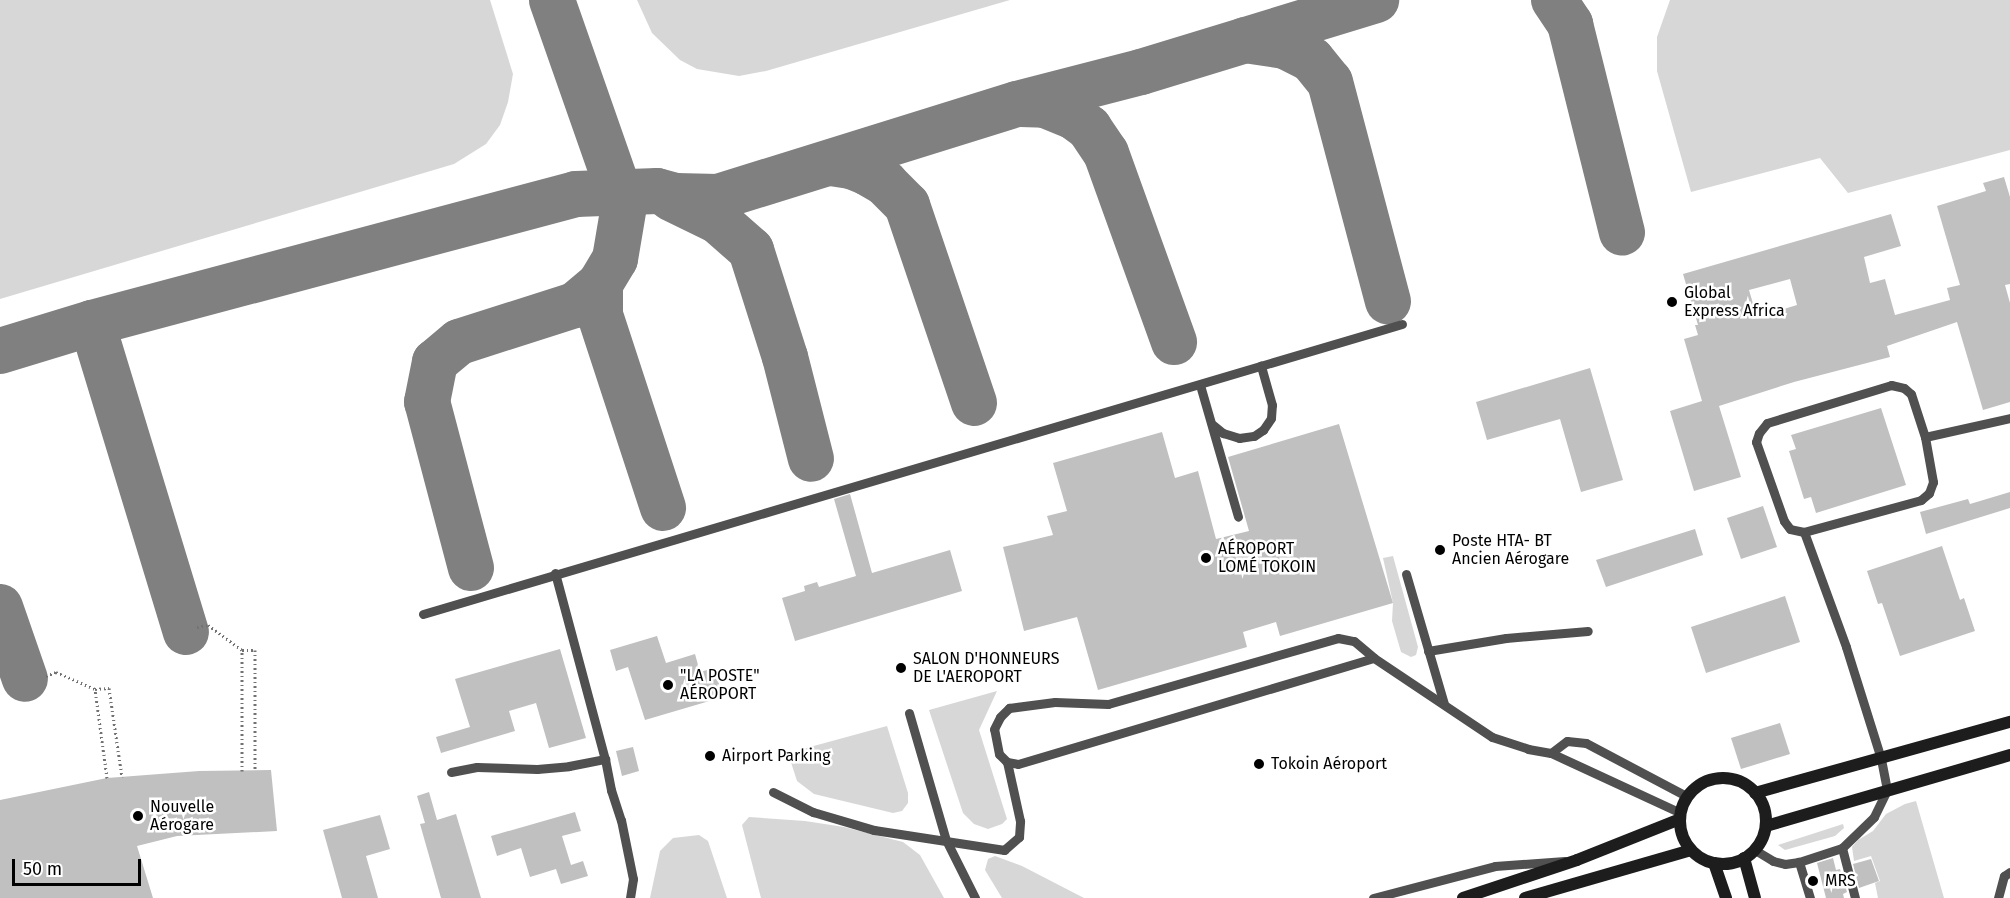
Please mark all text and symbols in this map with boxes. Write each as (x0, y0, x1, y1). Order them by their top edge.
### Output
place label: Global Express Africa (1684, 283, 1785, 321)
marker: Global Express Africa (1665, 295, 1679, 309)
place label: Poste HTA- BT Ancien Aérogare (1452, 531, 1569, 569)
place label: AÉROPORT LOMÉ TOKOIN (1218, 539, 1316, 577)
marker: Poste HTA- BT Ancien Aérogare (1433, 543, 1447, 557)
marker: AÉROPORT LOMÉ TOKOIN (1199, 551, 1213, 565)
place label: SALON D'HONNEURS DE L'AEROPORT (913, 649, 1059, 687)
marker: SALON D'HONNEURS DE L'AEROPORT (894, 661, 908, 675)
place label: "LA POSTE" AÉROPORT (680, 666, 760, 704)
marker: "LA POSTE" AÉROPORT (661, 678, 675, 692)
place label: Airport Parking (722, 746, 831, 766)
marker: Airport Parking (703, 749, 717, 763)
place label: Tokoin Aéroport (1271, 754, 1387, 774)
marker: Tokoin Aéroport (1252, 757, 1266, 771)
place label: Nouvelle Aérogare (150, 797, 214, 835)
marker: Nouvelle Aérogare (131, 809, 145, 823)
scale bar (15, 847, 144, 885)
text: 50 m (23, 858, 62, 880)
place label: MRS (1825, 871, 1856, 891)
marker: MRS (1806, 874, 1820, 888)

